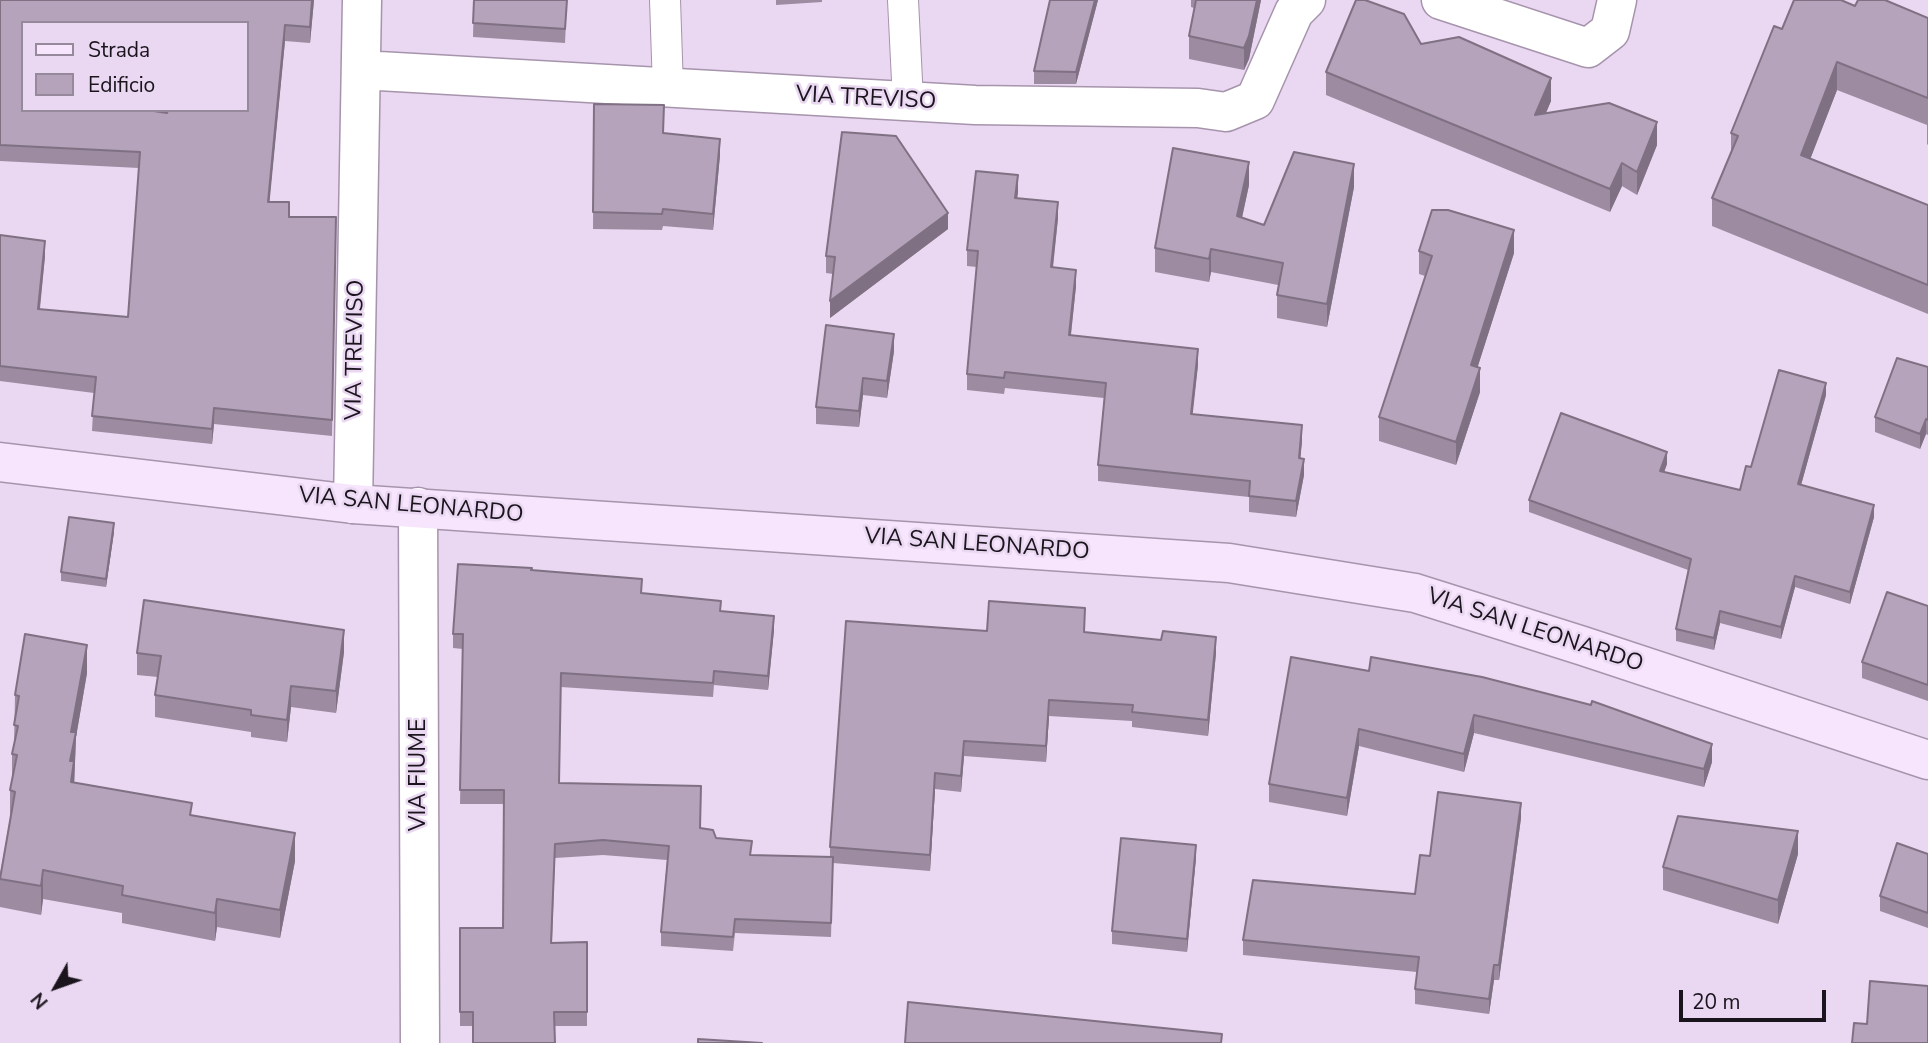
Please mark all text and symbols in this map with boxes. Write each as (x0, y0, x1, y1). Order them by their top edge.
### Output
legend (21, 21, 248, 112)
text: Strada (88, 36, 150, 64)
text: Edificio (88, 71, 155, 99)
street label: VIA TREVISO (795, 82, 937, 116)
street label: VIA TREVISO (341, 280, 371, 420)
street label: VIA SAN LEONARDO (297, 482, 525, 530)
street label: VIA SAN LEONARDO (864, 523, 1090, 567)
street label: VIA SAN LEONARDO (1423, 583, 1647, 679)
street label: VIA FIUME (405, 719, 433, 831)
north arrow (21, 952, 91, 1022)
scale bar (1683, 976, 1830, 1020)
text: N (25, 987, 54, 1014)
text: 20 m (1692, 988, 1741, 1016)

